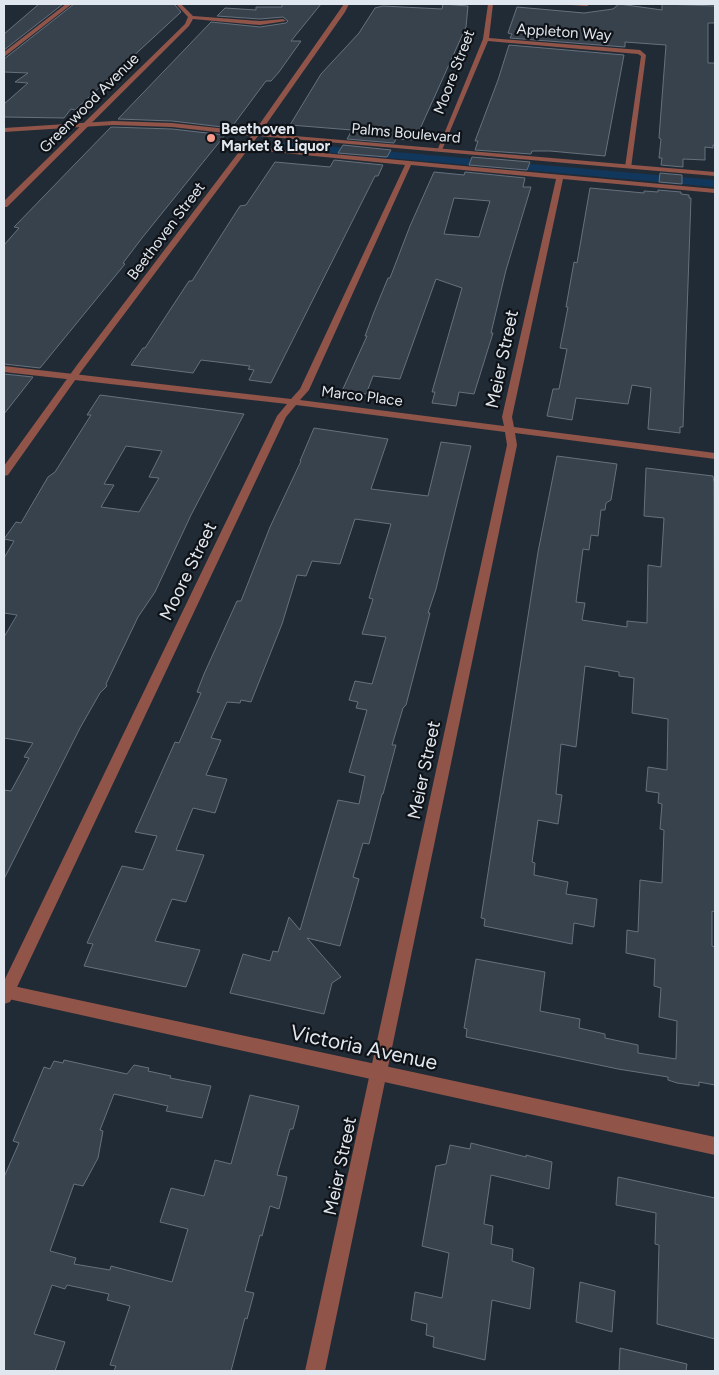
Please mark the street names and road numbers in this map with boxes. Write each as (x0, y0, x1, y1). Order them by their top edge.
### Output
street label: Appleton Way (516, 20, 612, 44)
street label: Moore Street (430, 27, 478, 117)
street label: Greenwood Avenue (35, 49, 143, 157)
street label: Palms Boulevard (351, 119, 461, 147)
street label: Beethoven Street (123, 178, 209, 284)
street label: Meier Street (481, 308, 523, 410)
street label: Marco Place (320, 382, 404, 410)
street label: Moore Street (155, 518, 221, 624)
street label: Meier Street (403, 719, 445, 821)
street label: Victoria Avenue (288, 1019, 440, 1075)
street label: Meier Street (319, 1115, 361, 1217)

